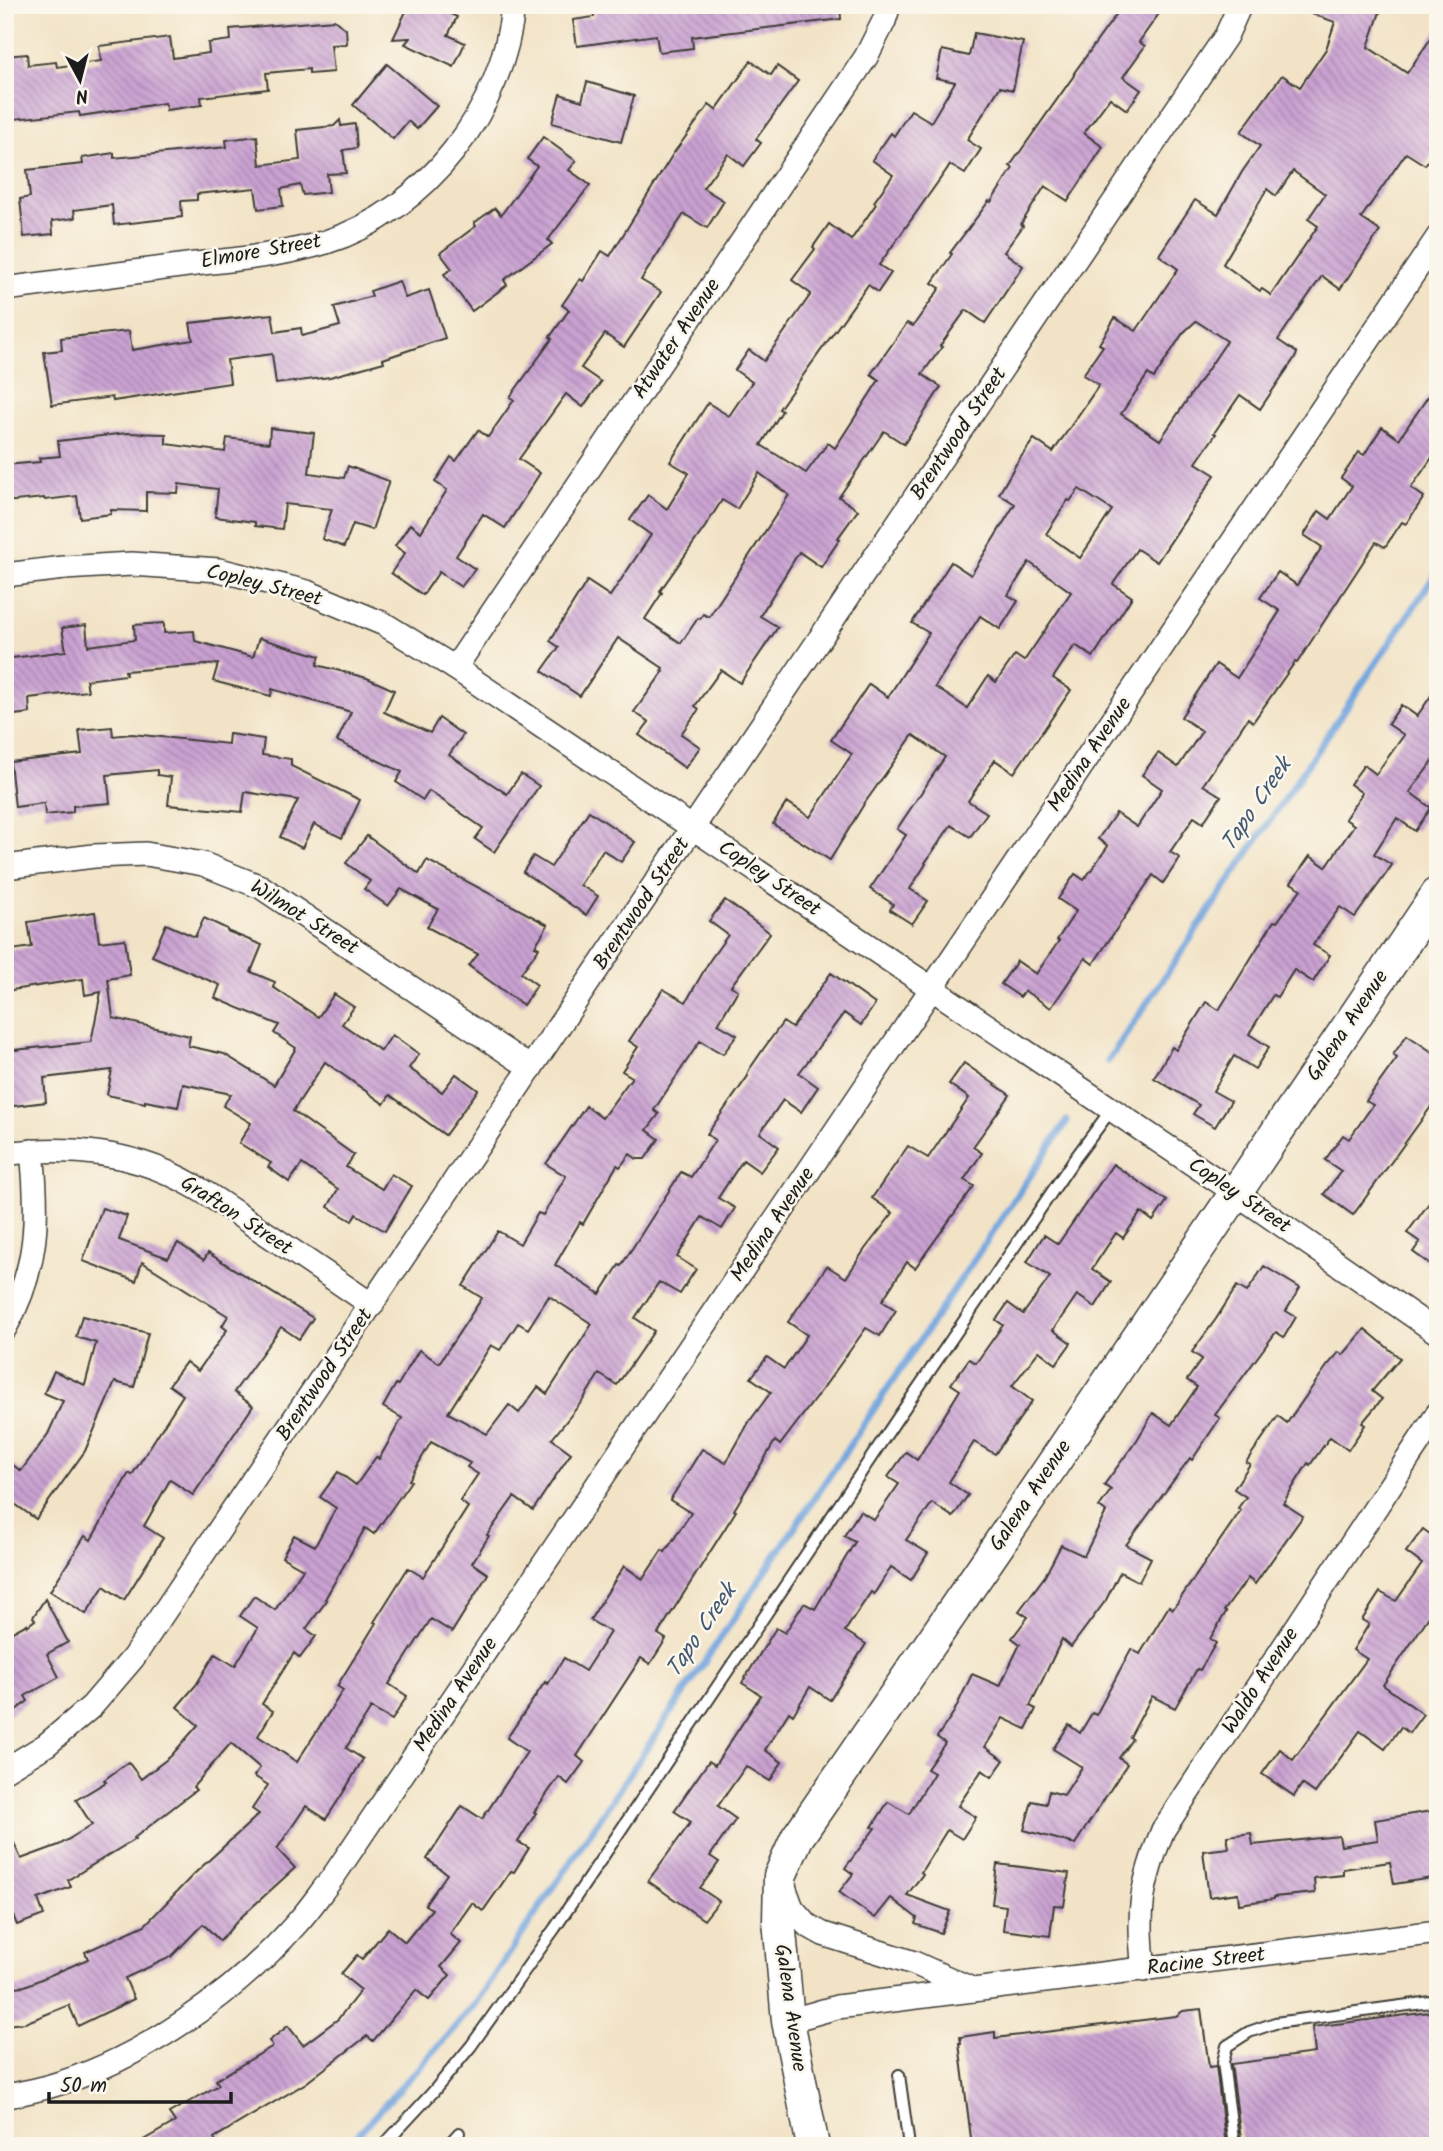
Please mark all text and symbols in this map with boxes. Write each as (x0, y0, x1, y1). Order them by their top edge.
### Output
north arrow (46, 46, 116, 116)
text: N (74, 79, 90, 111)
street label: Elmore Street (198, 225, 325, 279)
street label: Atwater Avenue (624, 271, 730, 406)
street label: Brentwood Street (902, 360, 1016, 507)
street label: Copley Street (203, 556, 326, 617)
street label: Medina Avenue (1039, 690, 1141, 819)
water label: Tapo Creek (1212, 748, 1304, 859)
street label: Brentwood Street (585, 830, 699, 977)
street label: Copley Street (711, 832, 828, 926)
street label: Wilmot Street (243, 872, 365, 965)
street label: Galena Avenue (1298, 963, 1398, 1089)
street label: Copley Street (1181, 1149, 1298, 1243)
street label: Medina Avenue (722, 1160, 824, 1289)
street label: Grafton Street (173, 1167, 299, 1265)
street label: Brentwood Street (268, 1301, 382, 1448)
street label: Galena Avenue (981, 1433, 1081, 1559)
water label: Tapo Creek (657, 1574, 749, 1685)
street label: Waldo Avenue (1214, 1621, 1308, 1741)
street label: Medina Avenue (405, 1630, 507, 1759)
street label: Racine Street (1145, 1938, 1268, 1986)
street label: Galena Avenue (765, 1942, 815, 2074)
scale bar (49, 2060, 231, 2104)
text: 50 m (60, 2070, 107, 2103)

